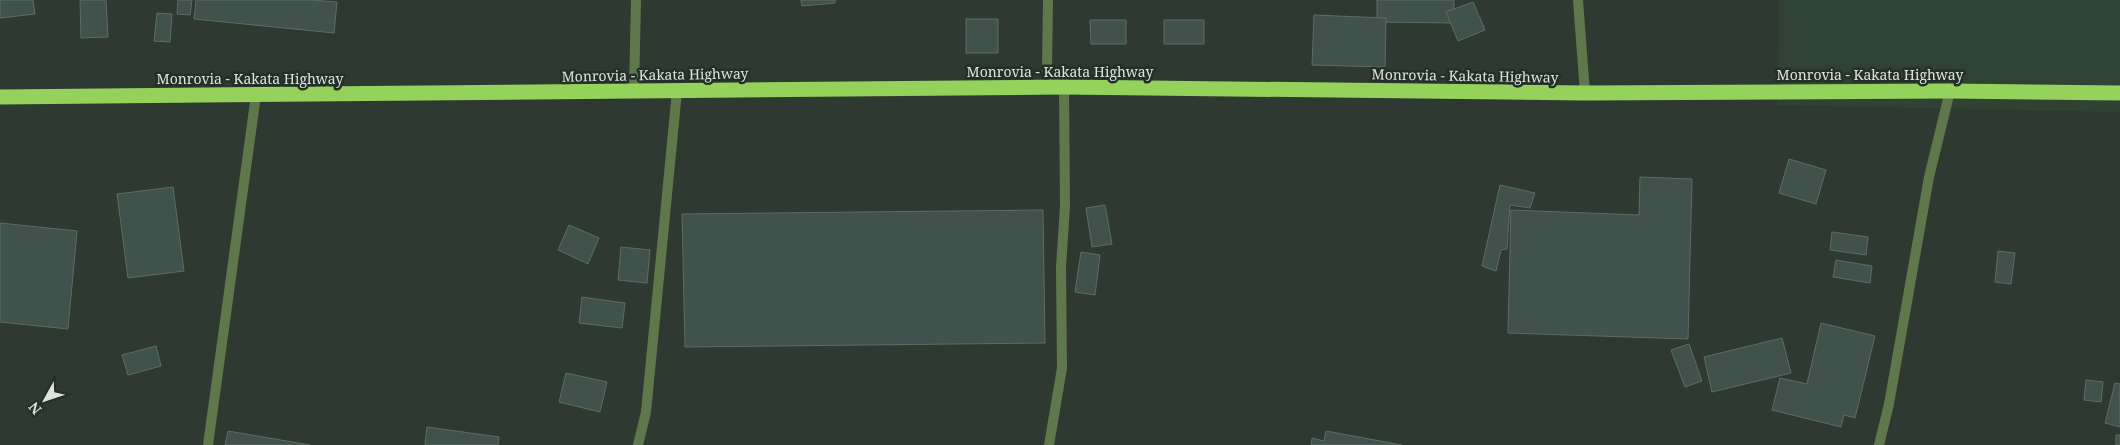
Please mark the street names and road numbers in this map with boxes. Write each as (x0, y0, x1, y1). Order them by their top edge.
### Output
street label: Monrovia - Kakata Highway (967, 62, 1153, 81)
street label: Monrovia - Kakata Highway (561, 63, 749, 86)
street label: Monrovia - Kakata Highway (1371, 64, 1559, 87)
street label: Monrovia - Kakata Highway (1777, 65, 1963, 84)
street label: Monrovia - Kakata Highway (157, 69, 343, 88)

